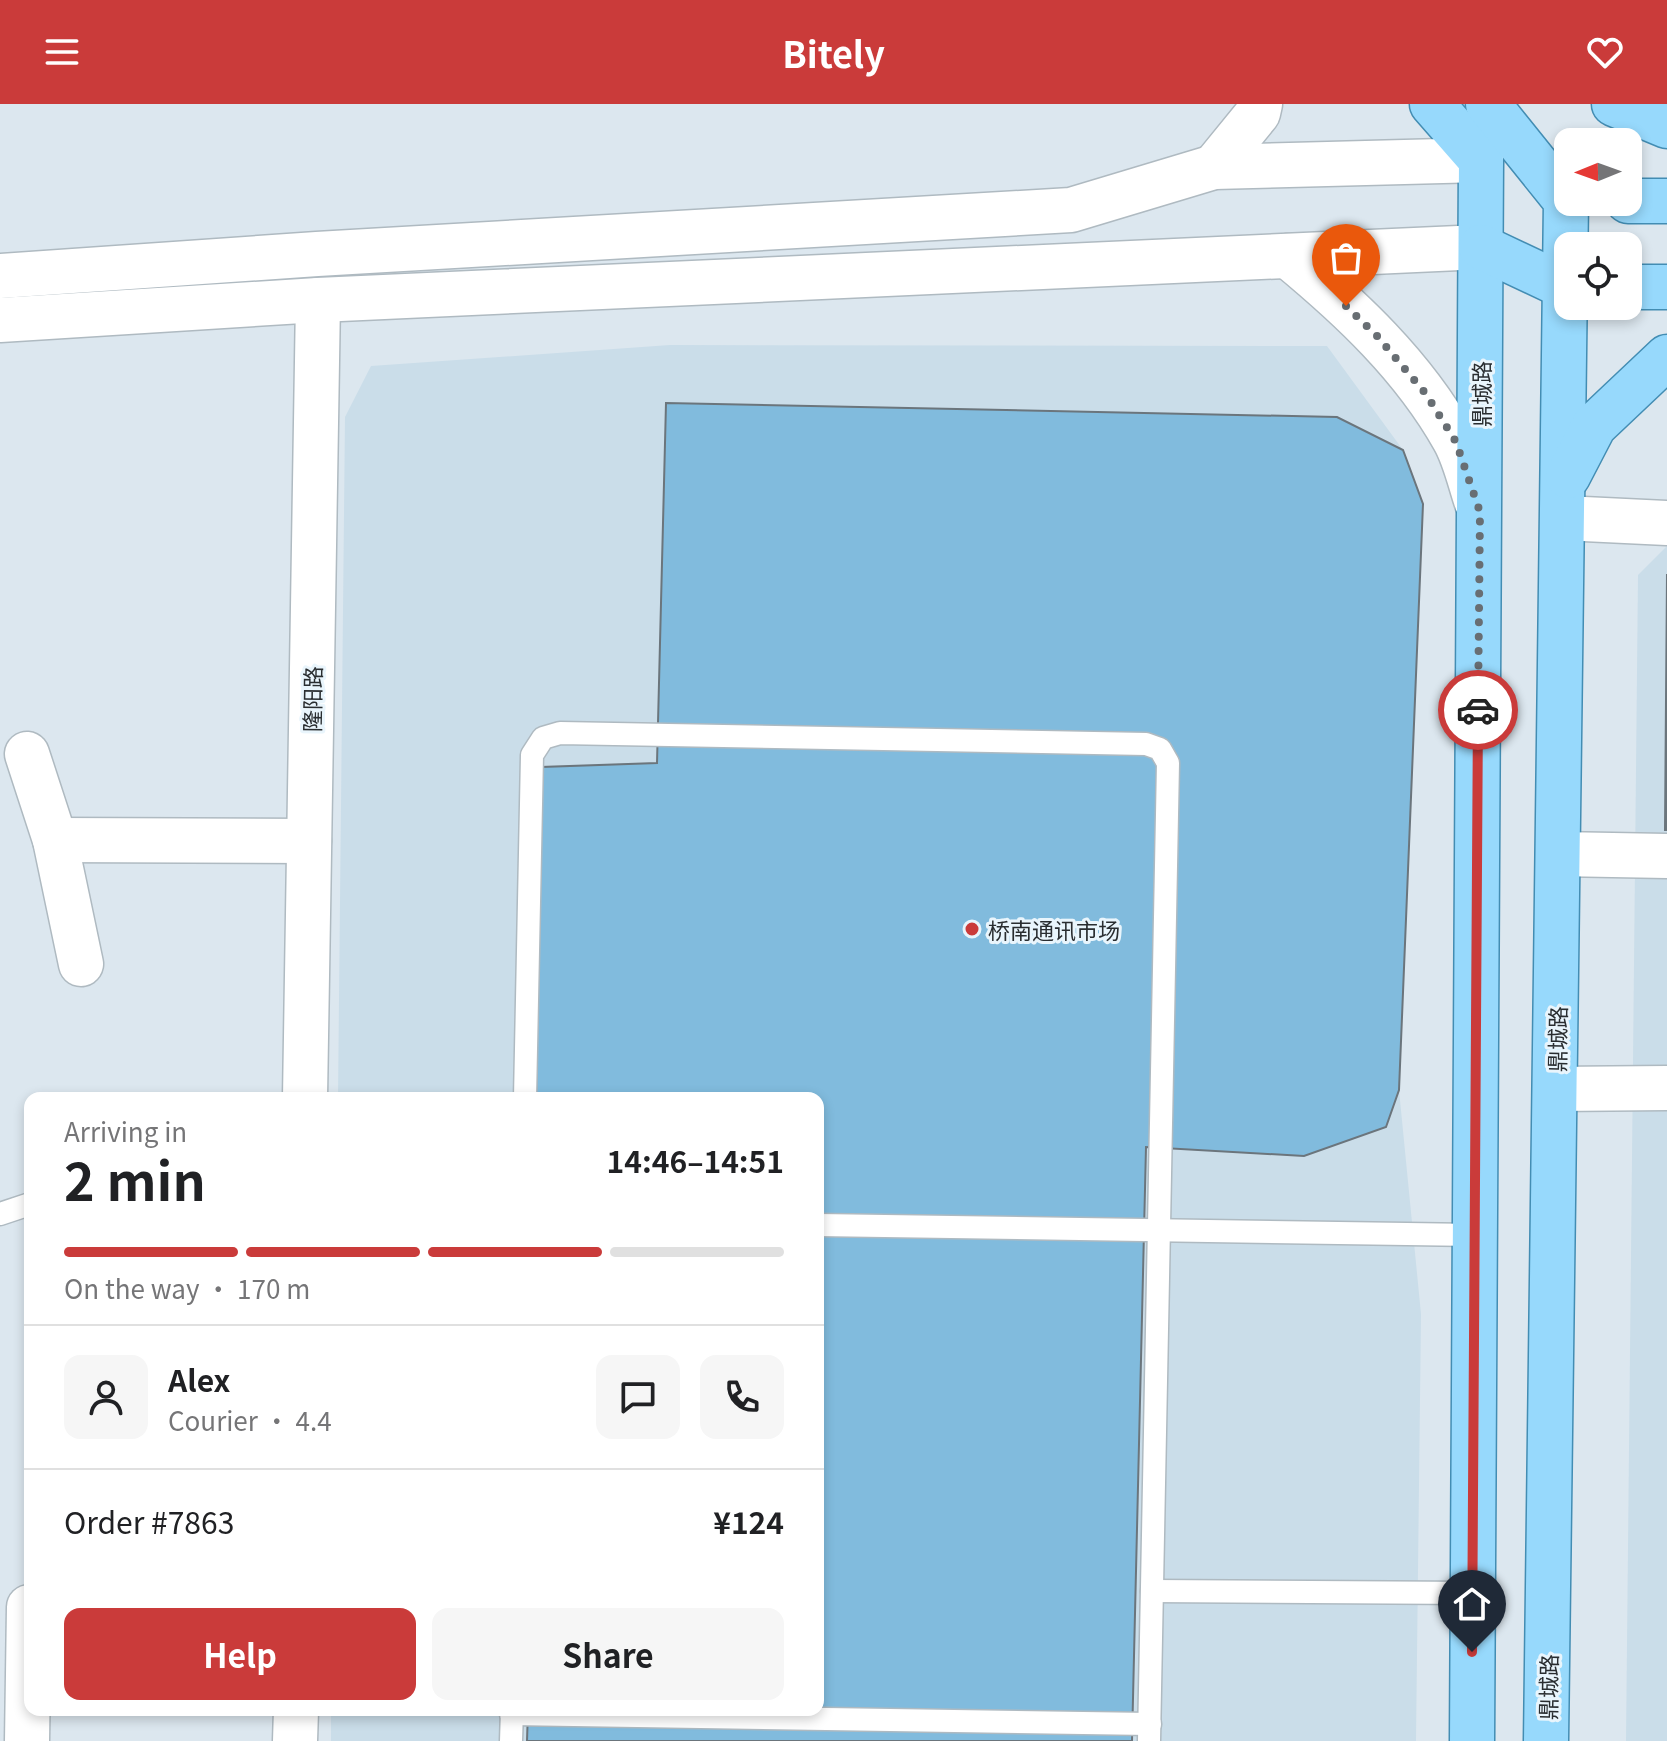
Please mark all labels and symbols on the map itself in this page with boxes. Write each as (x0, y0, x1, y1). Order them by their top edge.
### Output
north arrow (1554, 128, 1642, 216)
pin (1312, 224, 1380, 306)
street label: 鼎城路 (1464, 361, 1496, 427)
street label: 隆阳路 (294, 666, 328, 732)
courier (1438, 670, 1518, 750)
place label: 桥南通讯市场 (988, 913, 1120, 945)
marker: 桥南通讯市场 (963, 920, 981, 938)
street label: 鼎城路 (1539, 1006, 1573, 1072)
pin (1438, 1570, 1506, 1652)
street label: 鼎城路 (1530, 1654, 1564, 1720)

